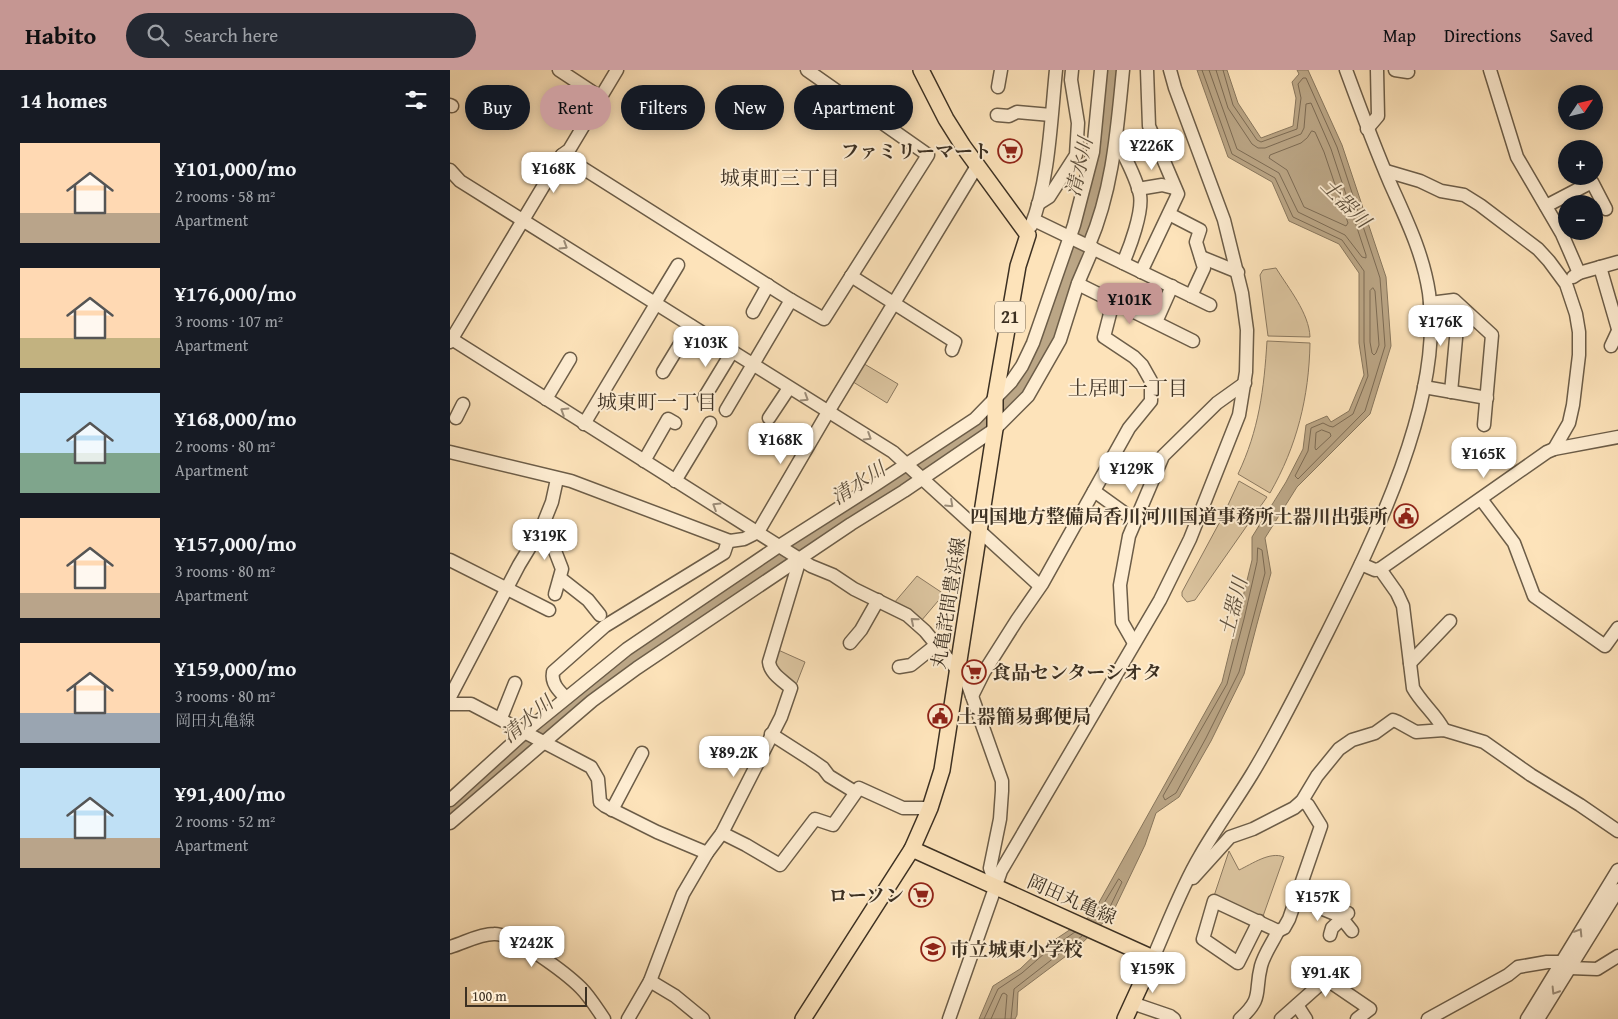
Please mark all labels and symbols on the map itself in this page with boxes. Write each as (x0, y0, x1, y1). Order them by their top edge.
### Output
north arrow (1558, 85, 1602, 130)
pin: ¥226K (1117, 128, 1187, 171)
water label: 清水川 (1058, 132, 1100, 199)
place label: ファミリーマート (840, 137, 992, 165)
supermarket icon: ファミリーマート (997, 138, 1023, 164)
pin: ¥168K (519, 152, 589, 194)
district label: 城東町三丁目 (720, 163, 840, 192)
water label: 土器川 (1315, 171, 1379, 236)
one-way arrow (559, 239, 568, 249)
pin: ¥101K (1095, 282, 1165, 325)
road number: 21 (995, 302, 1025, 332)
pin: ¥176K (1406, 304, 1476, 347)
pin: ¥103K (671, 326, 741, 368)
district label: 土居町一丁目 (1068, 373, 1188, 402)
district label: 城東町一丁目 (597, 387, 717, 416)
one-way arrow (800, 391, 809, 401)
one-way arrow (560, 408, 569, 417)
pin: ¥168K (746, 422, 816, 465)
one-way arrow (863, 431, 872, 440)
pin: ¥165K (1449, 436, 1519, 479)
pin: ¥129K (1097, 452, 1167, 494)
water label: 清水川 (825, 453, 892, 511)
one-way arrow (944, 498, 953, 507)
place label: 四国地方整備局香川河川国道事務所土器川出張所 (970, 502, 1388, 530)
one-way arrow (713, 503, 722, 513)
public building icon: 四国地方整備局香川河川国道事務所土器川出張所 (1393, 503, 1419, 529)
pin: ¥319K (510, 518, 580, 561)
street label: 丸亀詫間豊浜線 (924, 535, 972, 671)
water label: 土器川 (1211, 572, 1254, 639)
one-way arrow (910, 618, 919, 627)
place label: 食品センターシオタ (992, 658, 1162, 686)
supermarket icon: 食品センターシオタ (961, 659, 987, 685)
water label: 清水川 (494, 687, 561, 749)
place label: 土器簡易郵便局 (958, 702, 1091, 730)
public building icon: 土器簡易郵便局 (927, 703, 953, 729)
pin: ¥89.2K (693, 736, 775, 778)
street label: 岡田丸亀線 (1023, 867, 1121, 931)
pin: ¥157K (1283, 880, 1353, 922)
place label: ローソン (829, 881, 904, 909)
supermarket icon: ローソン (908, 882, 934, 908)
pin: ¥242K (497, 926, 567, 968)
one-way arrow (1573, 929, 1582, 938)
place label: 市立城東小学校 (950, 935, 1083, 963)
school or university icon: 市立城東小学校 (920, 936, 946, 962)
pin: ¥159K (1118, 952, 1188, 994)
pin: ¥91.4K (1285, 956, 1367, 998)
scale bar (465, 984, 588, 1007)
one-way arrow (1552, 986, 1562, 995)

